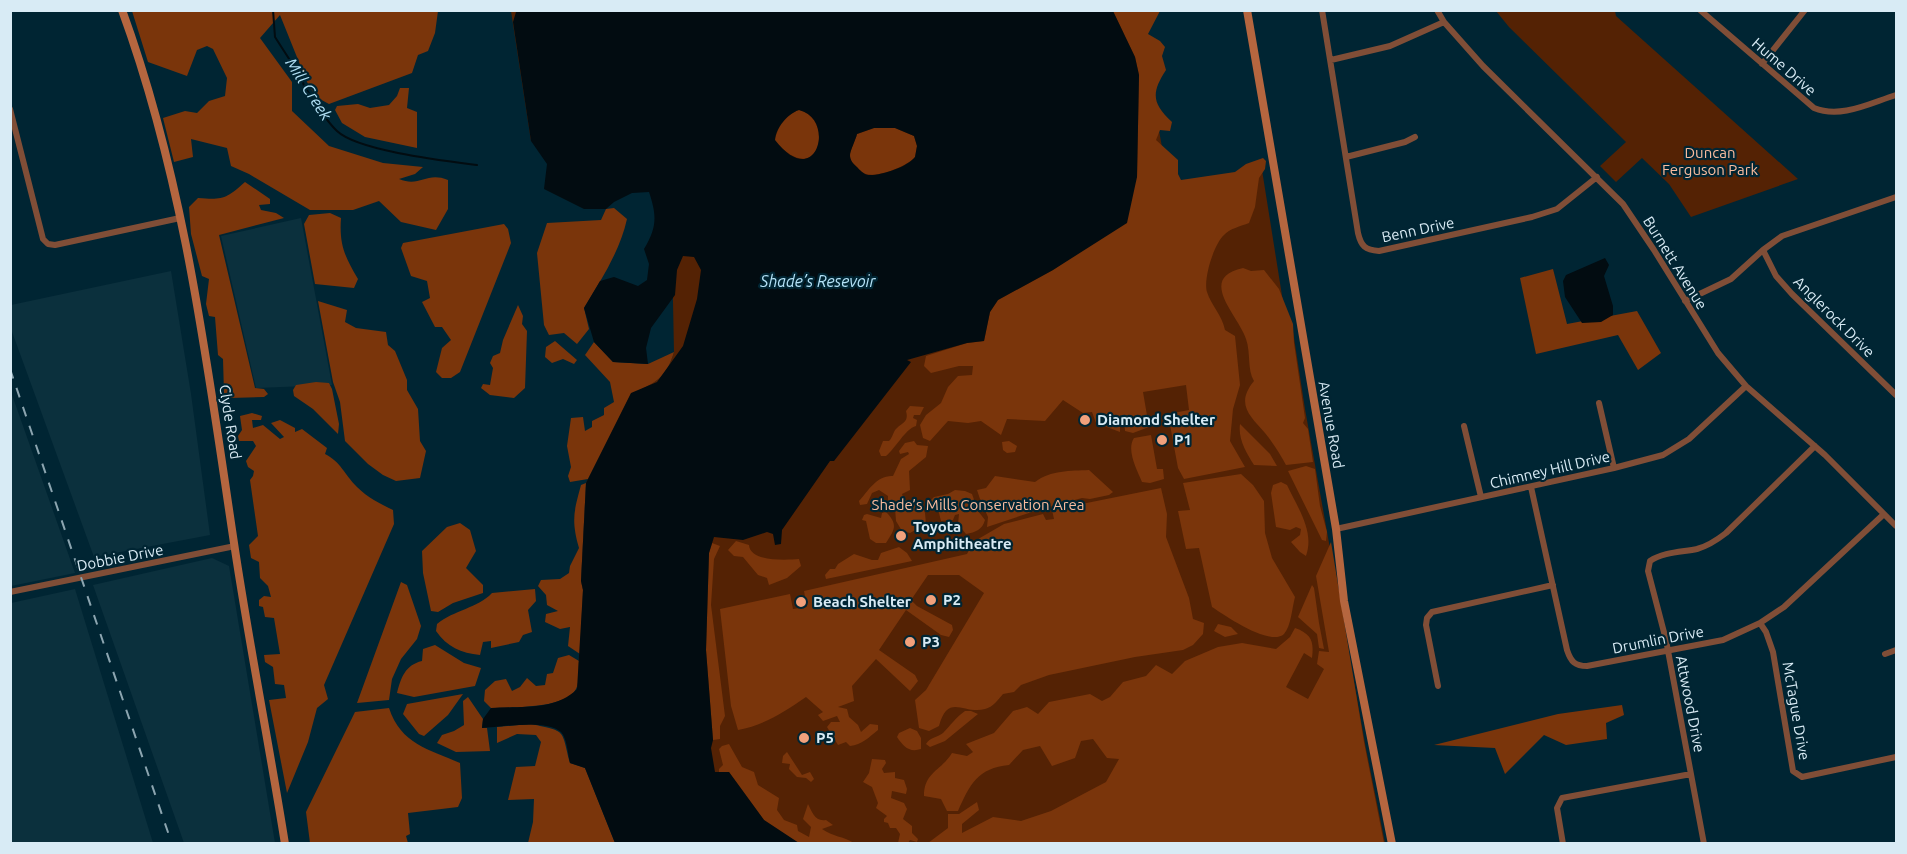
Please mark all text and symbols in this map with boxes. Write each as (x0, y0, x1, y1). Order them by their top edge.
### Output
street label: Hume Drive (1749, 34, 1820, 99)
water label: Mill Creek (282, 54, 336, 124)
park label: Duncan Ferguson Park (1662, 144, 1758, 178)
street label: Burnett Avenue (1640, 213, 1711, 312)
street label: Benn Drive (1380, 214, 1456, 246)
water label: Shade’s Resevoir (759, 272, 877, 290)
street label: Anglerock Drive (1790, 273, 1878, 361)
street label: Avenue Road (1315, 380, 1348, 470)
street label: Clyde Road (216, 383, 245, 460)
place label: Diamond Shelter (1097, 411, 1216, 428)
marker: Diamond Shelter (1078, 413, 1092, 427)
place label: P1 (1174, 431, 1192, 448)
marker: P1 (1155, 433, 1169, 447)
street label: Chimney Hill Drive (1488, 447, 1612, 492)
park label: Shade’s Mills Conservation Area (872, 496, 1084, 513)
place label: Toyota Amphitheatre (913, 518, 1012, 552)
marker: Toyota Amphitheatre (894, 529, 908, 543)
street label: Dobbie Drive (75, 541, 165, 574)
place label: P2 (943, 591, 961, 608)
place label: Beach Shelter (813, 593, 912, 610)
marker: P2 (924, 593, 938, 607)
marker: Beach Shelter (794, 595, 808, 609)
street label: Drumlin Drive (1611, 622, 1705, 657)
place label: P3 (922, 633, 940, 650)
marker: P3 (903, 635, 917, 649)
street label: Attwood Drive (1673, 654, 1708, 754)
street label: McTague Drive (1779, 660, 1814, 762)
place label: P5 (816, 729, 834, 746)
marker: P5 (797, 731, 811, 745)

